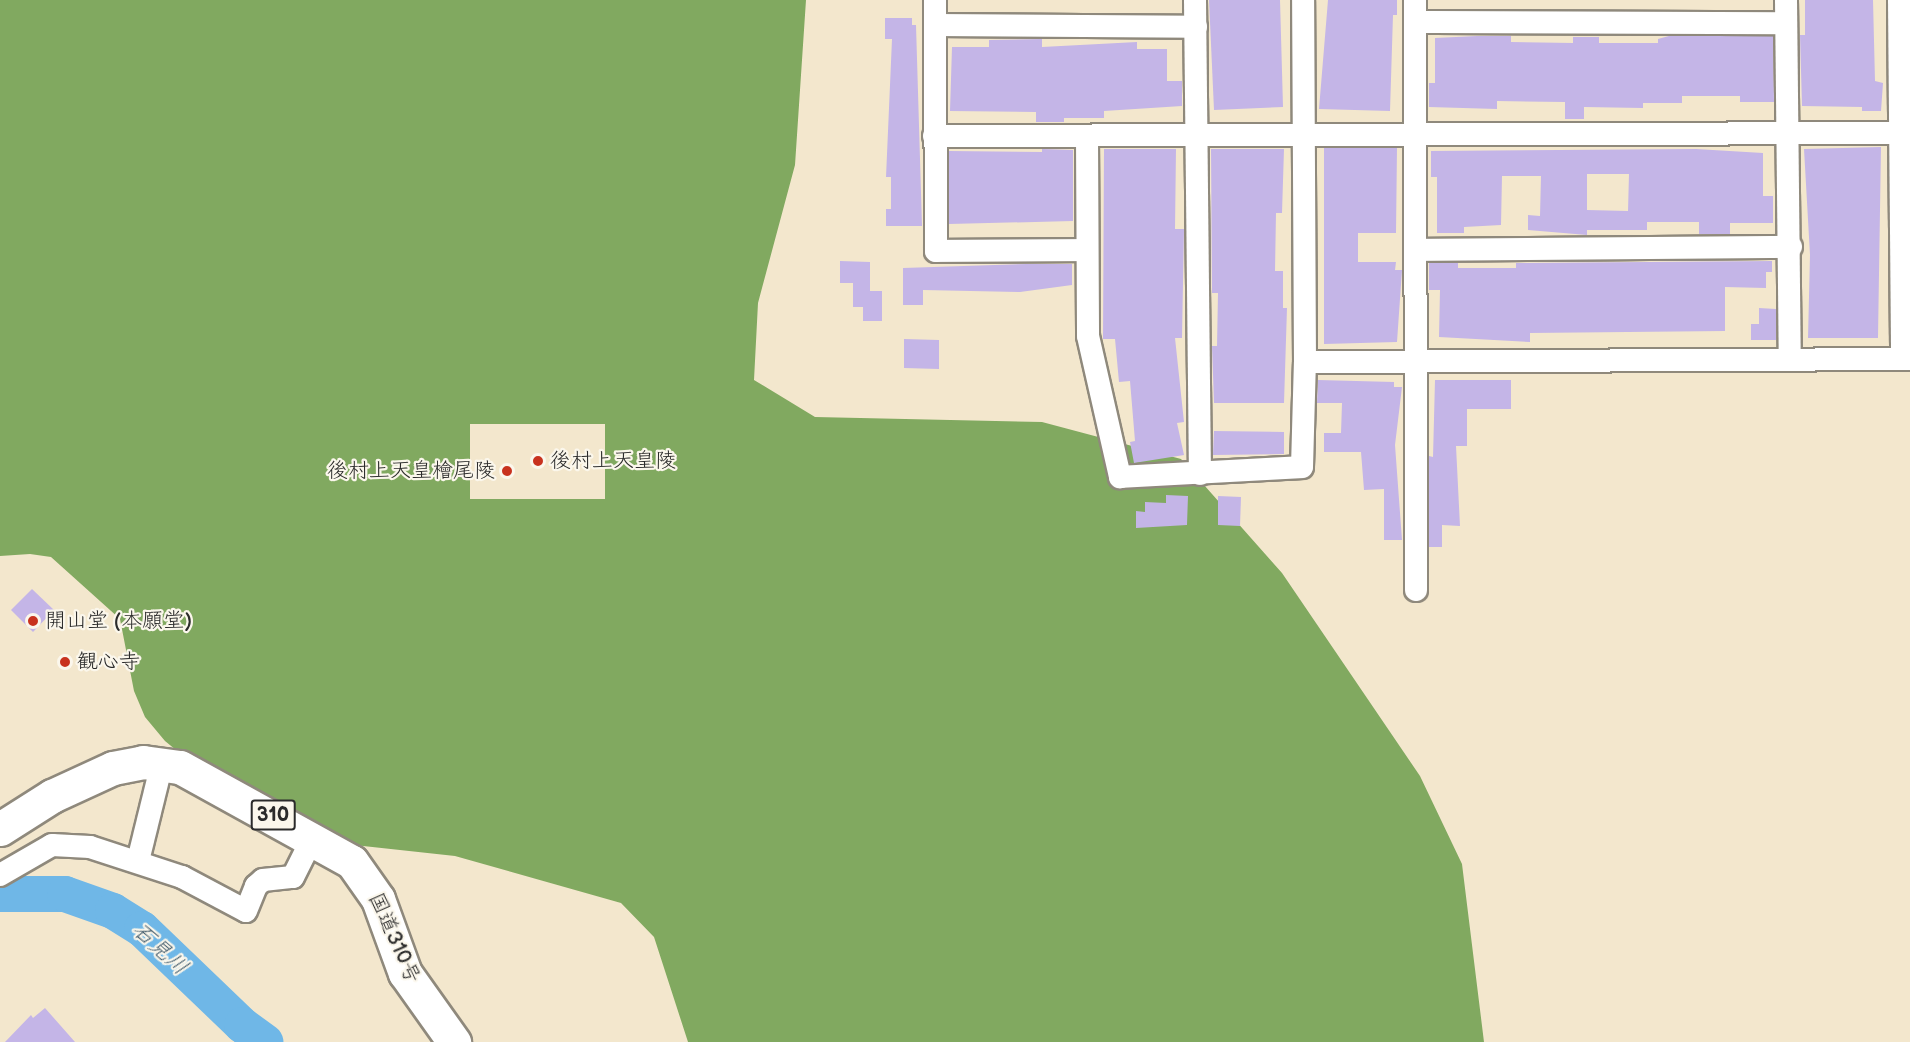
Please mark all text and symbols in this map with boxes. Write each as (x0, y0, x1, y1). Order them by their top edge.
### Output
place label: 後村上天皇陵 (550, 448, 676, 474)
marker: 後村上天皇陵 (531, 454, 545, 468)
place label: 後村上天皇檜尾陵 (327, 458, 495, 484)
marker: 後村上天皇檜尾陵 (500, 464, 514, 478)
place label: 開山堂 (本願堂) (45, 608, 192, 634)
marker: 開山堂 (本願堂) (26, 614, 40, 628)
place label: 観心寺 (77, 649, 140, 675)
marker: 観心寺 (58, 655, 72, 669)
road number: 310 (250, 798, 296, 832)
street label: 国道310号 (363, 889, 425, 987)
water label: 石見川 (127, 917, 193, 981)

